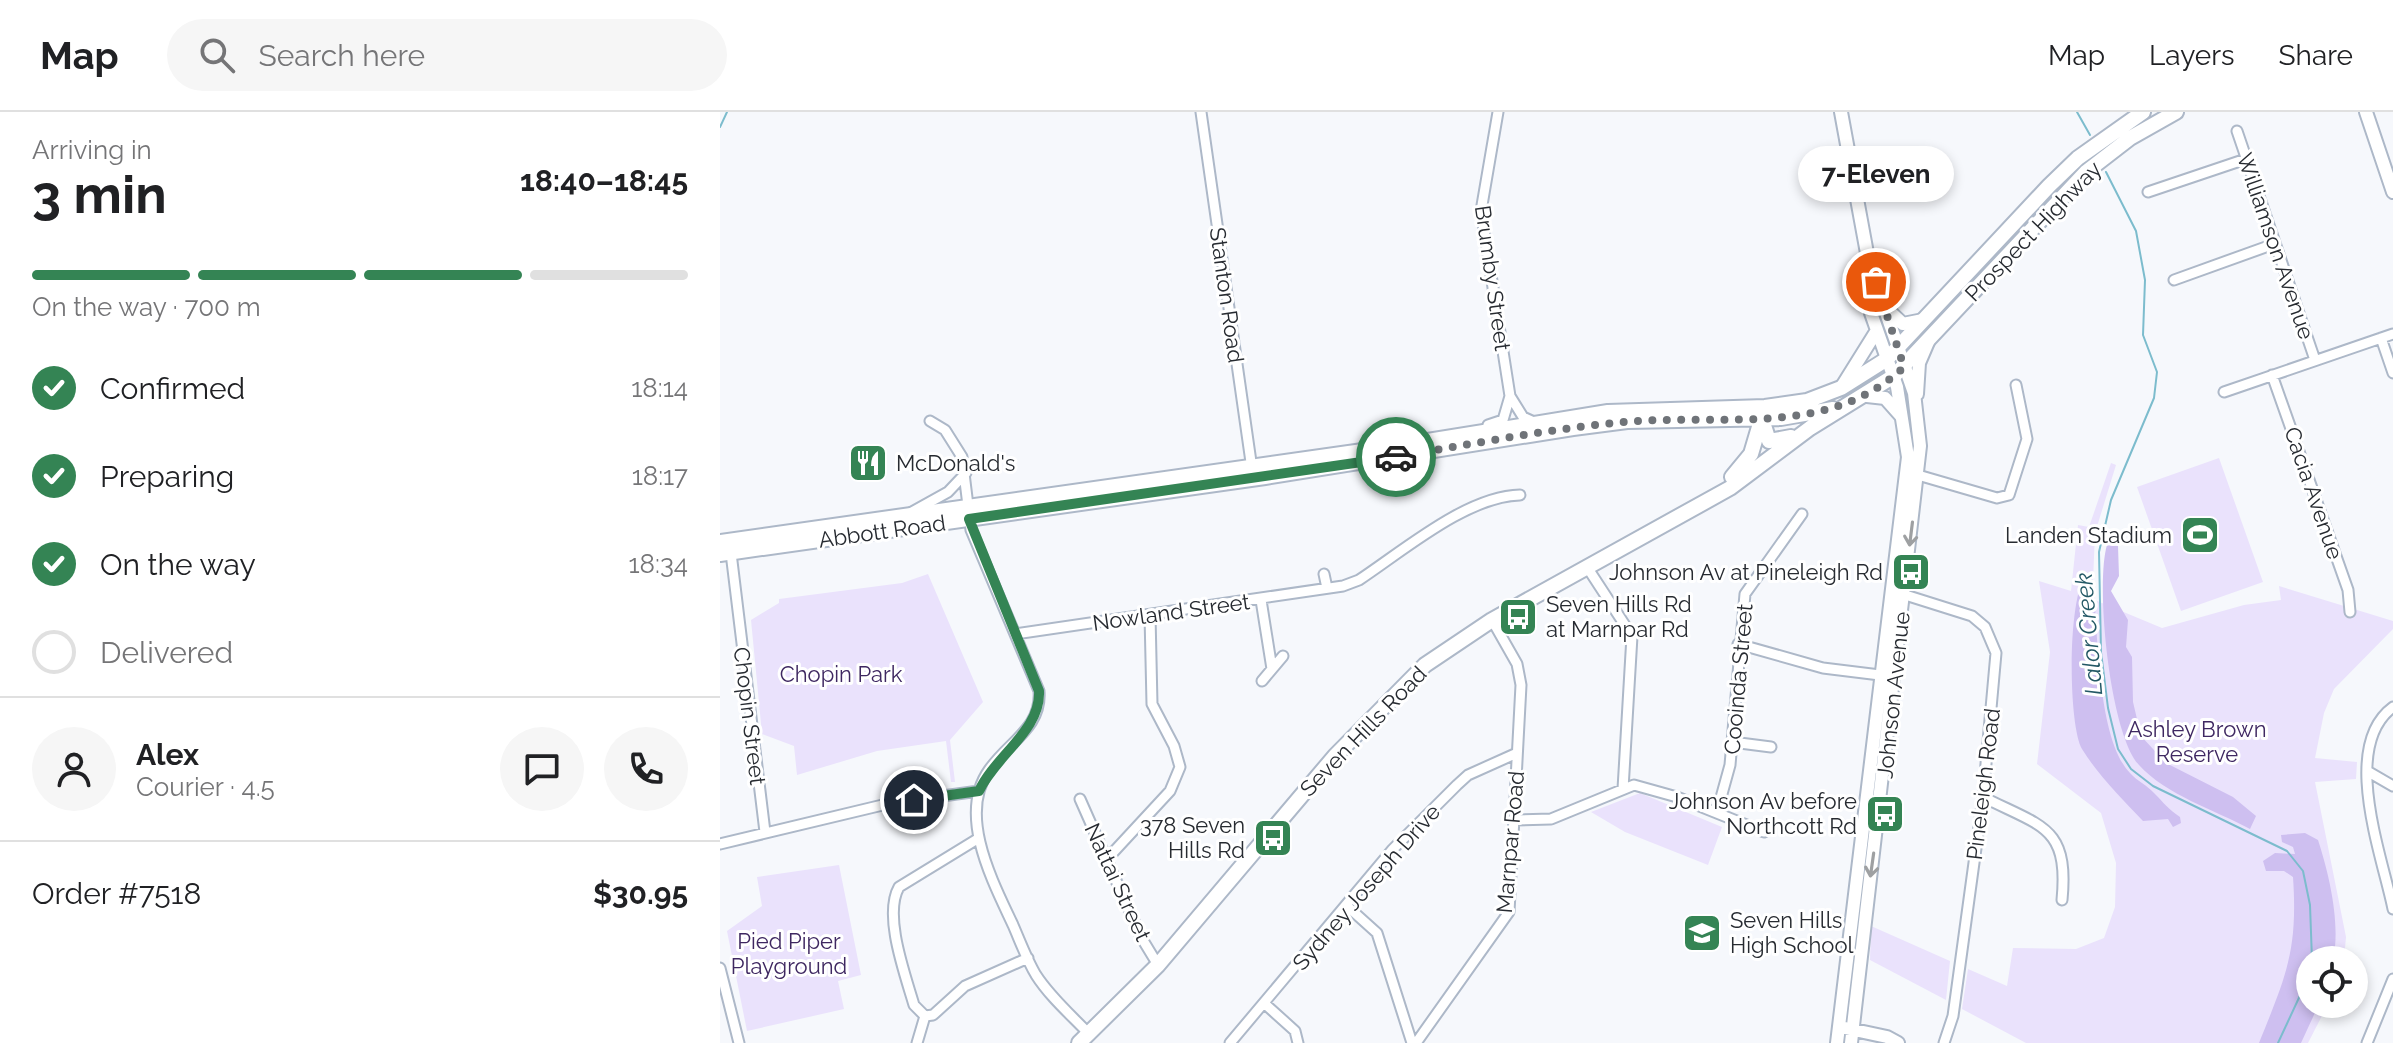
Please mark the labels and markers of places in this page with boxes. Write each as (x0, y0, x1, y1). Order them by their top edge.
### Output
callout: 7-Eleven (1798, 146, 1954, 202)
pin (1842, 248, 1910, 316)
restaurant icon: McDonald's (847, 442, 889, 484)
place label: McDonald's (896, 450, 1015, 476)
sports icon: Landen Stadium (2179, 514, 2221, 556)
place label: Landen Stadium (2005, 522, 2172, 548)
bus stop icon: Johnson Av at Pineleigh Rd (1890, 551, 1932, 593)
place label: Johnson Av at Pineleigh Rd (1609, 559, 1883, 585)
place label: Seven Hills Rd at Marnpar Rd (1546, 591, 1692, 642)
bus stop icon: Seven Hills Rd at Marnpar Rd (1497, 596, 1539, 638)
pin (880, 766, 948, 834)
place label: Johnson Av before Northcott Rd (1669, 788, 1857, 839)
bus stop icon: Johnson Av before Northcott Rd (1864, 793, 1906, 835)
place label: 378 Seven Hills Rd (1140, 812, 1245, 863)
bus stop icon: 378 Seven Hills Rd (1252, 817, 1294, 859)
place label: Seven Hills High School (1730, 907, 1854, 958)
school or university icon: Seven Hills High School (1681, 912, 1723, 954)

